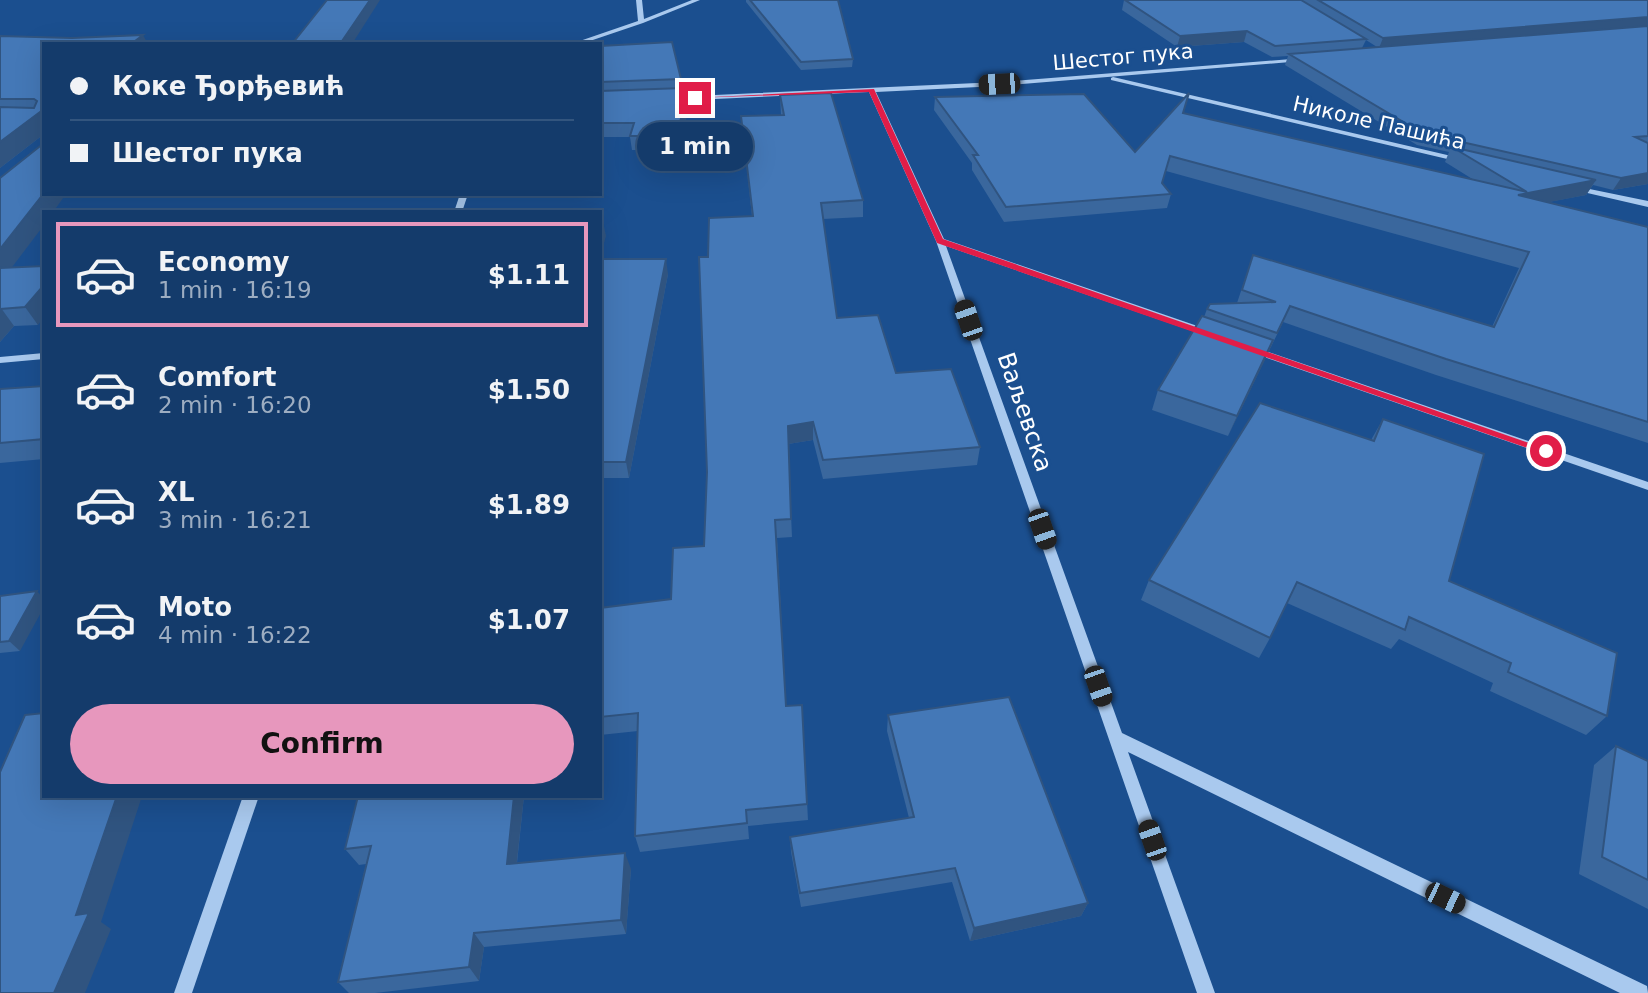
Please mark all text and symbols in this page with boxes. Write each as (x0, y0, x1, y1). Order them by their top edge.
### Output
street label: Шестог пука (1052, 39, 1194, 75)
text: Коке Ђорђевић (112, 71, 345, 101)
car (978, 72, 1021, 96)
route end (679, 82, 711, 114)
street label: Николе Пашића (1291, 92, 1467, 154)
callout: 1 min (637, 122, 753, 172)
text: 1 min (659, 133, 731, 159)
text: Шестог пука (112, 138, 303, 168)
icon: car (74, 243, 137, 306)
text: Economy (158, 247, 289, 277)
text: $1.11 (488, 260, 570, 290)
text: 1 min · 16:19 (158, 277, 312, 303)
car (952, 297, 985, 343)
street label: Ваљевска (992, 349, 1058, 475)
icon: car (74, 358, 137, 421)
text: Comfort (158, 362, 276, 392)
text: $1.50 (488, 375, 570, 405)
text: 2 min · 16:20 (158, 392, 312, 418)
route start (1530, 435, 1562, 467)
icon: car (74, 473, 137, 536)
text: XL (158, 477, 195, 507)
text: $1.89 (488, 490, 570, 520)
car (1026, 506, 1059, 552)
text: 3 min · 16:21 (158, 507, 312, 533)
icon: car (74, 588, 137, 651)
text: Moto (158, 592, 232, 622)
text: $1.07 (488, 605, 570, 635)
text: 4 min · 16:22 (158, 622, 312, 648)
car (1082, 663, 1115, 709)
button: Confirm (70, 704, 574, 784)
car (1136, 817, 1169, 863)
car (1422, 879, 1469, 917)

